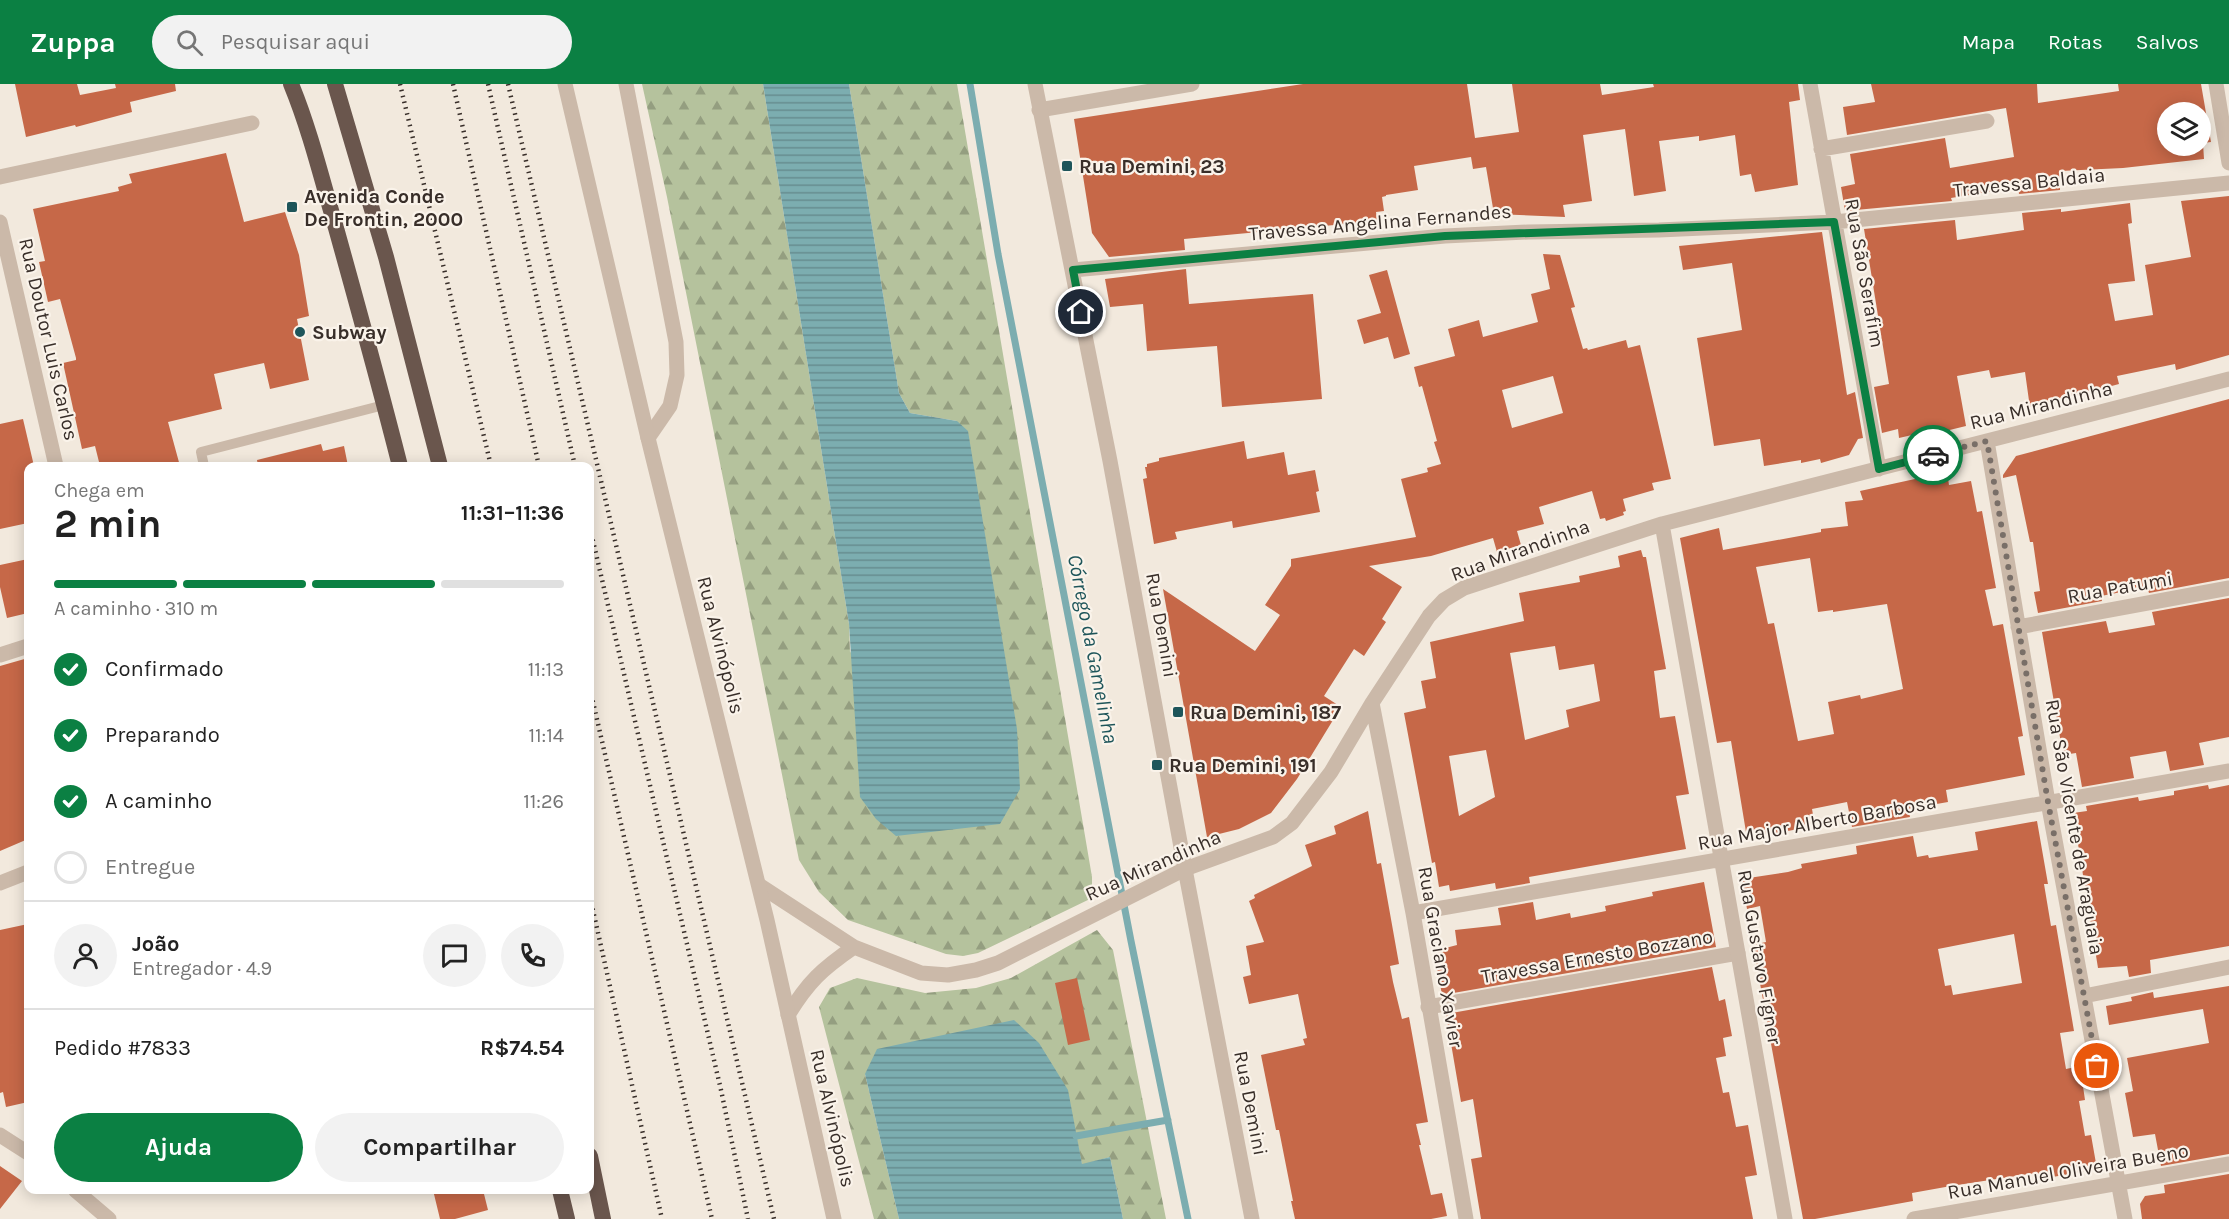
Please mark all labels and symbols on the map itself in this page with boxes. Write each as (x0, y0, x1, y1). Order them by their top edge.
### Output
place label: Rua Demini, 23 (1079, 155, 1225, 178)
marker: Rua Demini, 23 (1060, 159, 1074, 173)
street label: Travessa Baldaia (1952, 163, 2106, 202)
place label: Avenida Conde De Frontin, 2000 (304, 185, 463, 231)
street label: Rua São Serafim (1840, 197, 1889, 349)
marker: Avenida Conde De Frontin, 2000 (285, 200, 299, 214)
street label: Travessa Angelina Fernandes (1248, 200, 1512, 245)
street label: Rua Doutor Luis Carlos (14, 236, 83, 443)
pin (1055, 286, 1106, 337)
place label: Subway (312, 321, 387, 344)
marker: Subway (293, 325, 307, 339)
street label: Rua Mirandinha (1967, 377, 2115, 434)
courier (1903, 425, 1963, 485)
street label: Rua Mirandinha (1448, 515, 1593, 586)
water label: Córrego da Gamelinha (1063, 552, 1123, 746)
street label: Rua Patumi (2066, 567, 2175, 608)
street label: Rua Demini (1141, 571, 1182, 679)
street label: Rua Alvinópolis (692, 574, 749, 716)
street label: Rua São Vicente de Araguaia (2041, 697, 2108, 957)
place label: Rua Demini, 187 (1190, 701, 1341, 724)
marker: Rua Demini, 187 (1171, 705, 1185, 719)
place label: Rua Demini, 191 (1169, 754, 1317, 777)
marker: Rua Demini, 191 (1150, 758, 1164, 772)
street label: Rua Major Alberto Barbosa (1696, 790, 1938, 855)
street label: Rua Mirandinha (1082, 825, 1225, 906)
street label: Rua Graciano Xavier (1413, 865, 1468, 1050)
street label: Rua Gustavo Figner (1733, 868, 1786, 1047)
street label: Travessa Ernesto Bozzano (1479, 925, 1715, 988)
pin (2071, 1040, 2122, 1091)
street label: Rua Alvinópolis (805, 1047, 860, 1189)
street label: Rua Demini (1229, 1049, 1272, 1157)
street label: Rua Manuel Oliveira Bueno (1946, 1139, 2190, 1204)

